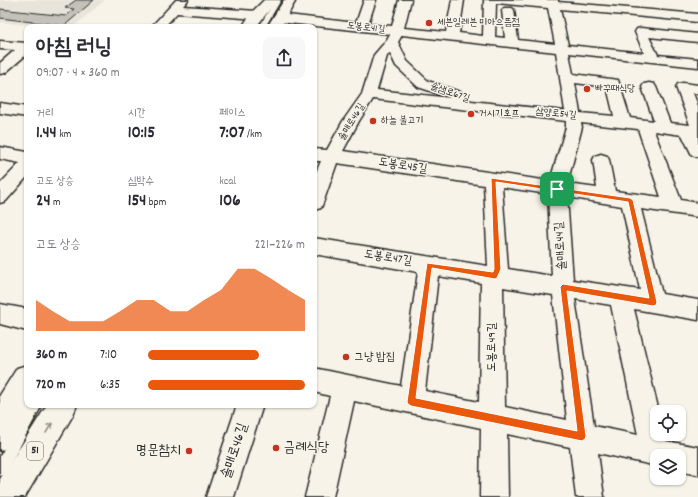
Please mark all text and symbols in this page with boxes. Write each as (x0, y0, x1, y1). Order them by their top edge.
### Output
place label: 세븐일레븐 미아으뜸점 (437, 16, 520, 30)
marker: 세븐일레븐 미아으뜸점 (424, 18, 434, 28)
street label: 도봉로41길 (346, 19, 386, 37)
text: 아침 러닝 (36, 33, 112, 64)
button: share (263, 37, 305, 79)
text: 09:07 · 4 × 360 m (36, 64, 120, 83)
street label: 솔샘로67길 (428, 80, 472, 106)
place label: 빠꾸때식당 (595, 82, 635, 96)
marker: 빠꾸때식당 (582, 84, 592, 94)
street label: 솔매로46길 (335, 101, 369, 143)
street label: 삼양로54길 (535, 105, 577, 123)
text: 거리 (36, 106, 54, 122)
text: 시간 (128, 106, 145, 122)
text: 페이스 (219, 106, 246, 122)
place label: 거시기호프 (479, 107, 519, 121)
marker: 거시기호프 (466, 109, 476, 119)
place label: 하늘 불고기 (381, 114, 424, 128)
marker: 하늘 불고기 (368, 116, 378, 126)
text: 1.44 (36, 122, 57, 146)
text: 10:15 (128, 122, 155, 146)
text: 7:07 (219, 122, 244, 146)
text: km (57, 127, 71, 143)
text: /km (244, 127, 262, 143)
street label: 도봉로45길 (377, 154, 429, 178)
pin (540, 172, 574, 206)
text: 고도 상승 (36, 174, 74, 190)
text: 심박수 (128, 174, 154, 190)
text: kcal (219, 174, 236, 190)
icon: arrive (546, 178, 568, 200)
text: 24 (36, 190, 50, 214)
text: 154 (128, 190, 146, 214)
text: 106 (219, 190, 241, 214)
text: m (50, 195, 61, 211)
text: bpm (146, 195, 166, 211)
street label: 솔매로44길 (551, 221, 571, 271)
text: 고도 상승 (36, 236, 81, 255)
text: 221–226 m (255, 236, 305, 255)
street label: 도봉로47길 (363, 246, 413, 270)
street label: 도봉로49길 (484, 322, 501, 372)
text: 360 m (36, 346, 67, 365)
text: 7:10 (100, 346, 117, 365)
place label: 그냥 밥집 (354, 349, 395, 366)
marker: 그냥 밥집 (341, 352, 351, 362)
text: 720 m (36, 376, 66, 395)
text: 6:35 (100, 376, 120, 395)
map controls (650, 405, 686, 485)
button: locate (650, 405, 686, 441)
street label: 솔매로46길 (217, 420, 254, 482)
one-way arrow (46, 422, 54, 434)
place label: 금례식당 (284, 438, 330, 458)
place label: 명문참치 (136, 441, 181, 461)
road number: 51 (27, 442, 43, 460)
marker: 금례식당 (271, 443, 281, 453)
marker: 명문참치 (184, 446, 194, 456)
button: layers (650, 449, 686, 485)

